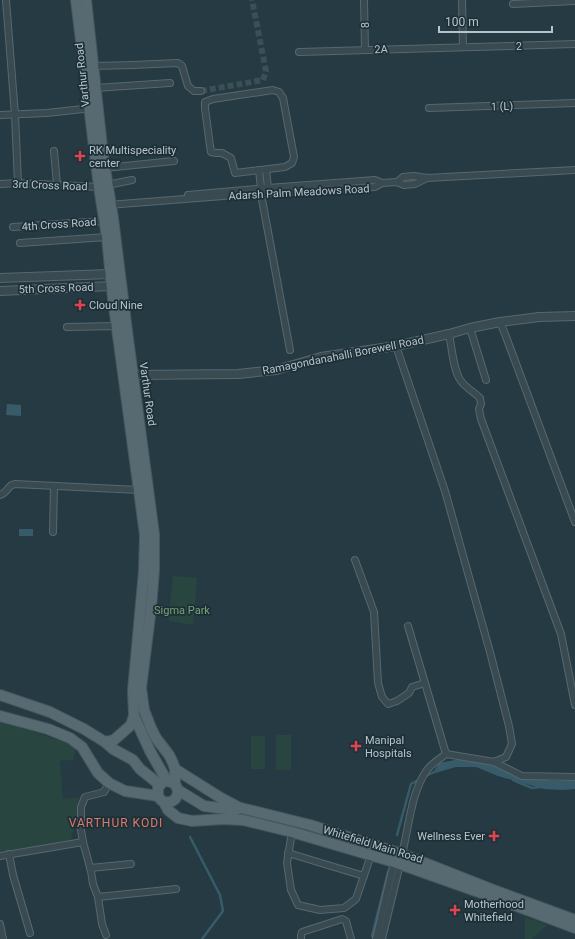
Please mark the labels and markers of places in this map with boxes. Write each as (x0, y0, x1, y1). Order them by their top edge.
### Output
place label: RK Multispeciality center (89, 144, 177, 170)
marker: RK Multispeciality center (74, 150, 86, 162)
marker: Cloud Nine (74, 299, 86, 311)
place label: Cloud Nine (89, 299, 143, 312)
place label: Manipal Hospitals (365, 734, 412, 760)
marker: Manipal Hospitals (350, 740, 362, 752)
place label: Wellness Ever (417, 830, 485, 843)
marker: Wellness Ever (488, 830, 500, 842)
place label: Motherhood Whitefield (464, 898, 524, 924)
marker: Motherhood Whitefield (449, 904, 461, 916)

